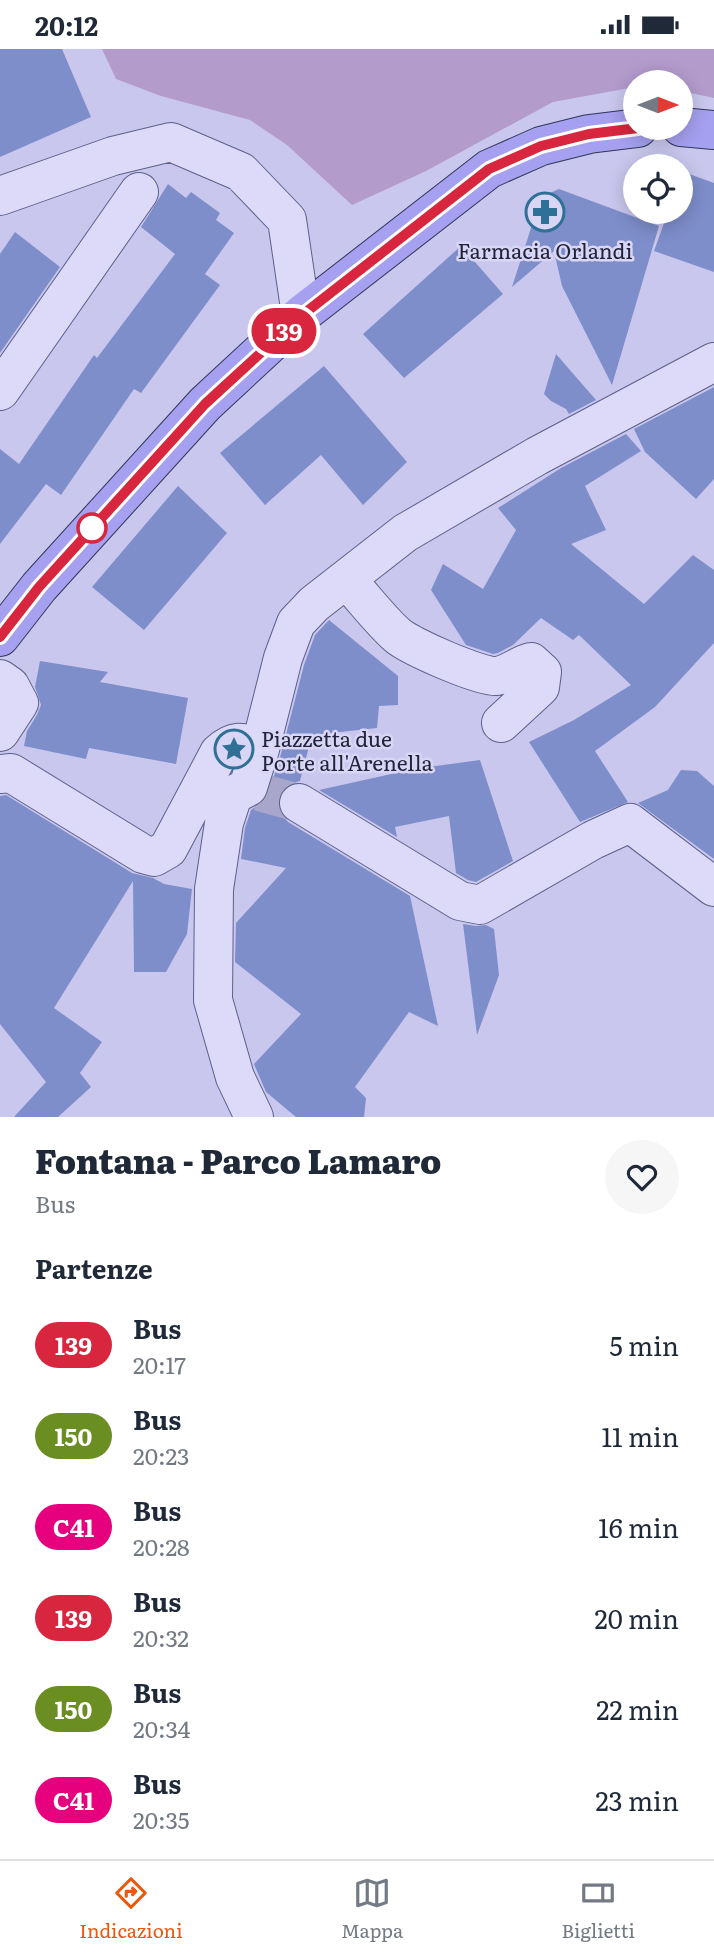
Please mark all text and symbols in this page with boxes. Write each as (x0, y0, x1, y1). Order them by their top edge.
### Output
text: 20:12 (35, 5, 98, 44)
north arrow (623, 70, 693, 140)
map controls (623, 70, 693, 224)
button: locate (623, 154, 693, 224)
pharmacy icon: Farmacia Orlandi (524, 191, 566, 233)
place label: Farmacia Orlandi (458, 234, 632, 265)
line badge: 139 (244, 308, 324, 354)
text: 139 (265, 313, 303, 348)
unlabelled marker (77, 513, 107, 543)
place label: Piazzetta due Porte all'Arenella (261, 722, 433, 777)
place icon: Piazzetta due Porte all'Arenella (213, 728, 255, 770)
text: Fontana - Parco Lamaro (35, 1135, 441, 1184)
button: heart (605, 1140, 679, 1214)
text: Bus (35, 1186, 75, 1220)
text: Partenze (35, 1248, 153, 1287)
text: Bus (133, 1308, 181, 1347)
text: 5 min (610, 1325, 679, 1364)
text: 139 (55, 1327, 92, 1362)
text: 20:17 (133, 1347, 186, 1381)
text: Bus (133, 1399, 181, 1438)
text: 11 min (602, 1416, 679, 1455)
text: 150 (55, 1418, 92, 1453)
text: 20:23 (133, 1438, 190, 1472)
text: Bus (133, 1490, 181, 1529)
text: 16 min (598, 1507, 679, 1546)
text: C41 (53, 1509, 94, 1544)
text: 20:28 (133, 1529, 190, 1563)
text: Bus (133, 1581, 181, 1620)
text: 20 min (594, 1598, 679, 1637)
text: 139 (55, 1600, 92, 1635)
text: 20:32 (133, 1620, 189, 1654)
text: Bus (133, 1672, 181, 1711)
text: 22 min (596, 1689, 679, 1728)
text: 150 (55, 1691, 92, 1726)
text: 20:34 (133, 1711, 190, 1745)
text: Bus (133, 1763, 181, 1802)
text: 23 min (595, 1780, 679, 1819)
text: C41 (53, 1782, 94, 1817)
text: 20:35 (133, 1802, 189, 1836)
tab: Indicazioni (79, 1874, 183, 1944)
tab: Mappa (341, 1874, 403, 1944)
tab: Biglietti (562, 1874, 635, 1944)

